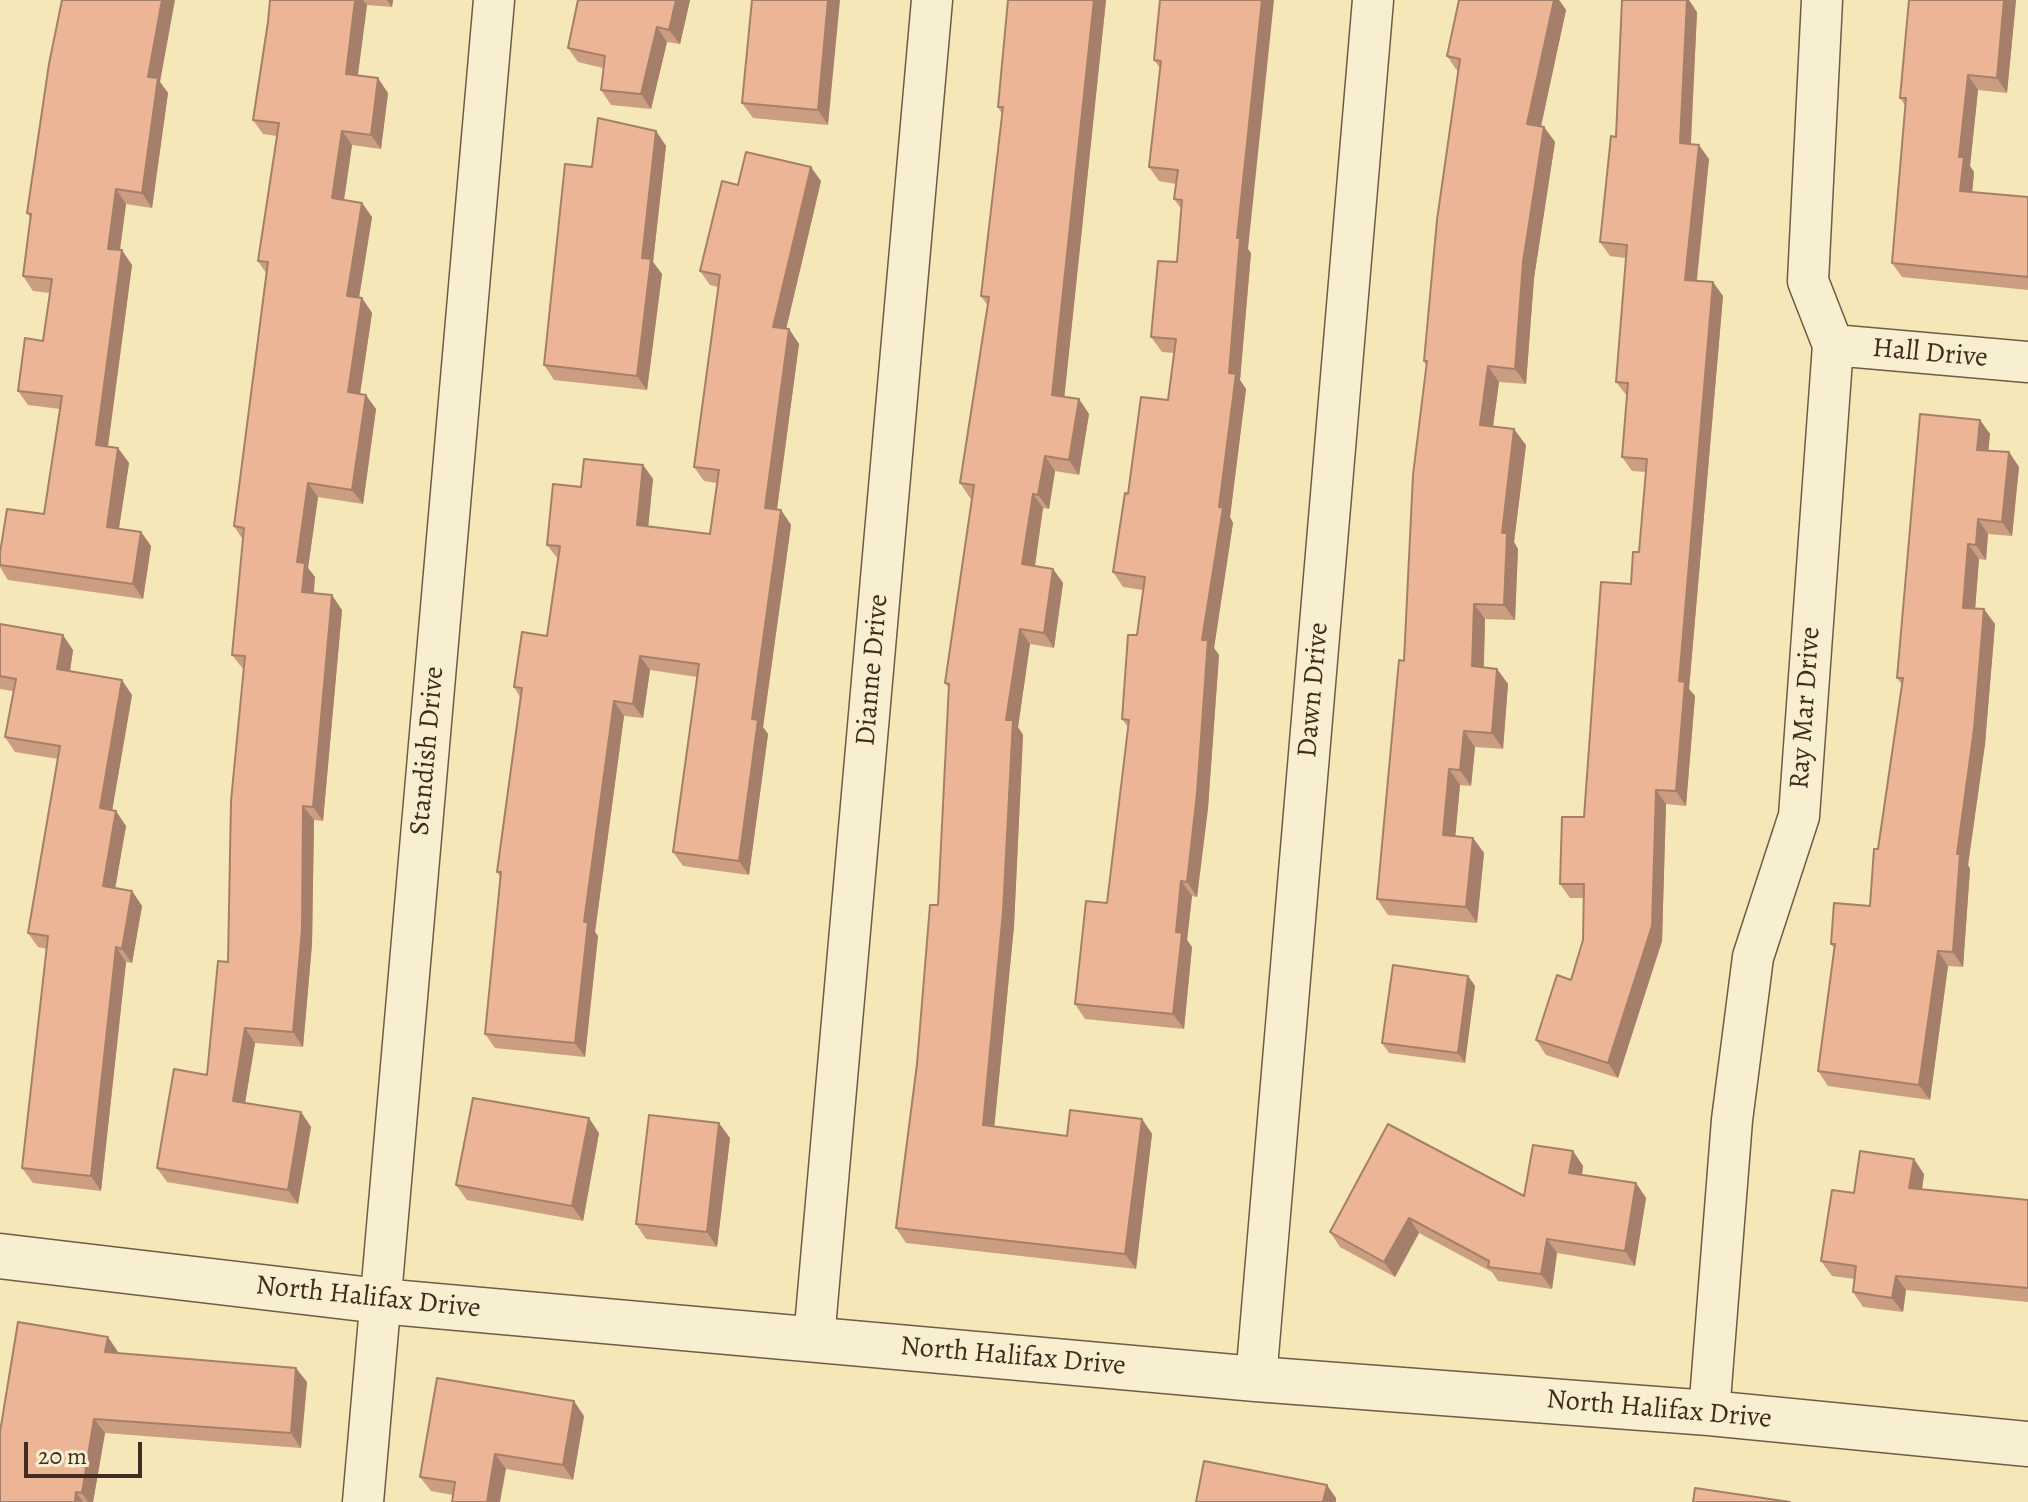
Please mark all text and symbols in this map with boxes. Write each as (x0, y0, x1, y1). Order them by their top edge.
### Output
street label: Hall Drive (1871, 332, 1989, 376)
street label: Dianne Drive (850, 593, 896, 747)
street label: Dawn Drive (1291, 621, 1337, 759)
street label: Ray Mar Drive (1784, 626, 1828, 790)
street label: Standish Drive (404, 665, 452, 837)
street label: North Halifax Drive (254, 1269, 482, 1327)
street label: North Halifax Drive (899, 1330, 1127, 1384)
street label: North Halifax Drive (1545, 1383, 1773, 1437)
scale bar (28, 1426, 146, 1476)
text: 20 m (38, 1440, 87, 1472)

